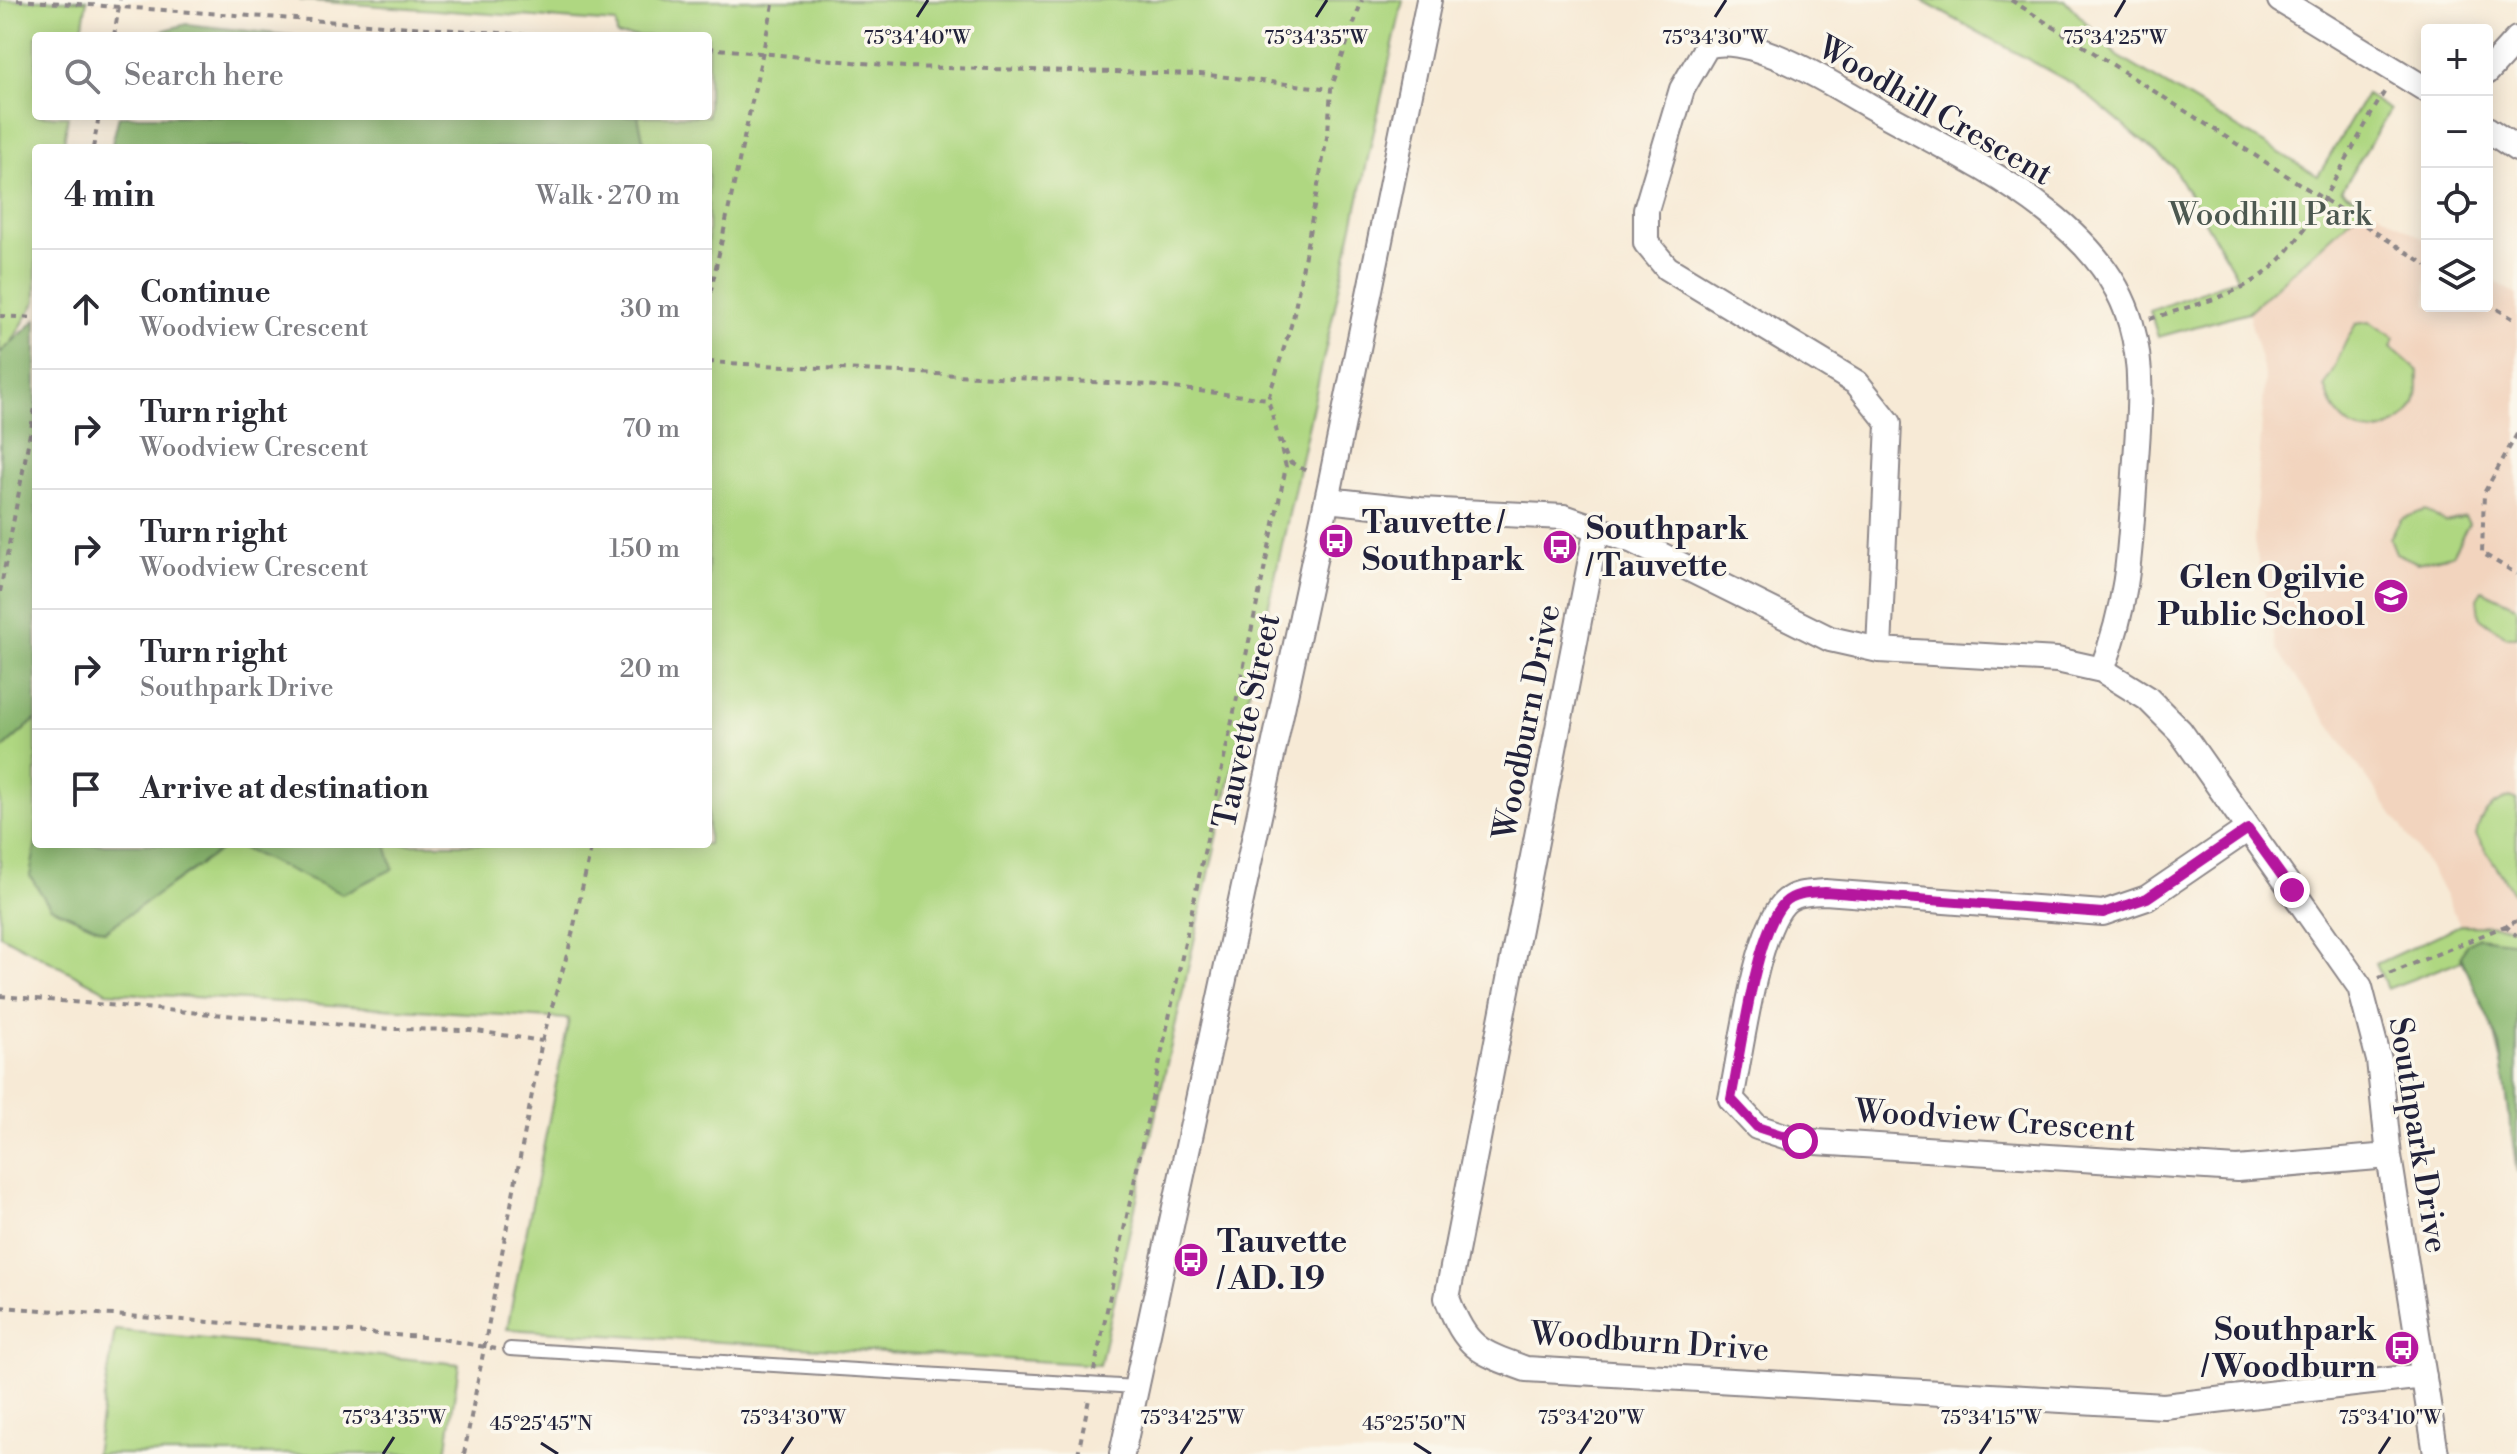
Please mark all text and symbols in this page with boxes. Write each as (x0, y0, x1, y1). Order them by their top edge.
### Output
map controls (2421, 24, 2493, 312)
button: + (2421, 24, 2493, 96)
text: 75°34'40"W (864, 26, 971, 51)
text: 75°34'35"W (1264, 26, 1369, 51)
text: 75°34'30"W (1662, 26, 1769, 51)
text: 75°34'25"W (2063, 26, 2168, 51)
street label: Woodhill Crescent (1810, 27, 2060, 194)
search box (32, 32, 712, 120)
icon: search (60, 54, 104, 98)
text: Search here (124, 57, 284, 95)
button: − (2421, 96, 2493, 168)
button: locate (2421, 168, 2493, 240)
text: 4 min (64, 175, 155, 217)
text: Walk · 270 m (536, 180, 680, 212)
park label: Woodhill Park (2168, 195, 2374, 235)
button: layers (2421, 240, 2493, 312)
text: Continue (140, 274, 271, 312)
icon: ahead (64, 287, 108, 331)
text: 30 m (620, 293, 680, 325)
text: Woodview Crescent (140, 312, 368, 344)
text: Turn right (140, 394, 287, 432)
icon: right (64, 407, 108, 451)
text: 70 m (622, 413, 680, 445)
text: Woodview Crescent (140, 432, 368, 464)
place label: Tauvette / Southpark (1362, 503, 1525, 580)
place label: Southpark / Tauvette (1585, 509, 1749, 586)
text: Turn right (140, 514, 287, 552)
bus stop icon: Tauvette / Southpark (1317, 522, 1355, 560)
icon: right (64, 527, 108, 571)
bus stop icon: Southpark / Tauvette (1541, 528, 1579, 566)
text: 150 m (609, 533, 680, 565)
text: Woodview Crescent (140, 552, 368, 584)
place label: Glen Ogilvie Public School (2157, 558, 2365, 635)
school or university icon: Glen Ogilvie Public School (2372, 577, 2410, 615)
street label: Woodburn Drive (1484, 601, 1569, 844)
street label: Tauvette Street (1205, 610, 1289, 832)
text: Turn right (140, 634, 287, 672)
icon: right (64, 647, 108, 691)
text: 20 m (620, 653, 680, 685)
text: Southpark Drive (140, 672, 334, 704)
icon: arrive (64, 767, 108, 811)
text: Arrive at destination (140, 770, 429, 808)
route end (2274, 872, 2310, 908)
street label: Southpark Drive (2380, 1014, 2456, 1256)
street label: Woodview Crescent (1852, 1091, 2137, 1151)
route start (1782, 1123, 1818, 1159)
place label: Tauvette / AD. 19 (1216, 1222, 1347, 1299)
bus stop icon: Tauvette / AD. 19 (1172, 1241, 1210, 1279)
place label: Southpark / Woodburn (2200, 1310, 2377, 1387)
street label: Woodburn Drive (1528, 1314, 1771, 1370)
bus stop icon: Southpark / Woodburn (2383, 1329, 2421, 1367)
text: 75°34'35"W (342, 1406, 447, 1431)
text: 75°34'30"W (740, 1406, 847, 1431)
text: 75°34'25"W (1140, 1406, 1245, 1431)
text: 75°34'20"W (1538, 1406, 1645, 1431)
text: 75°34'15"W (1940, 1406, 2043, 1431)
text: 75°34'10"W (2339, 1406, 2442, 1431)
text: 45°25'45"N (490, 1412, 593, 1437)
text: 45°25'50"N (1362, 1412, 1466, 1437)

